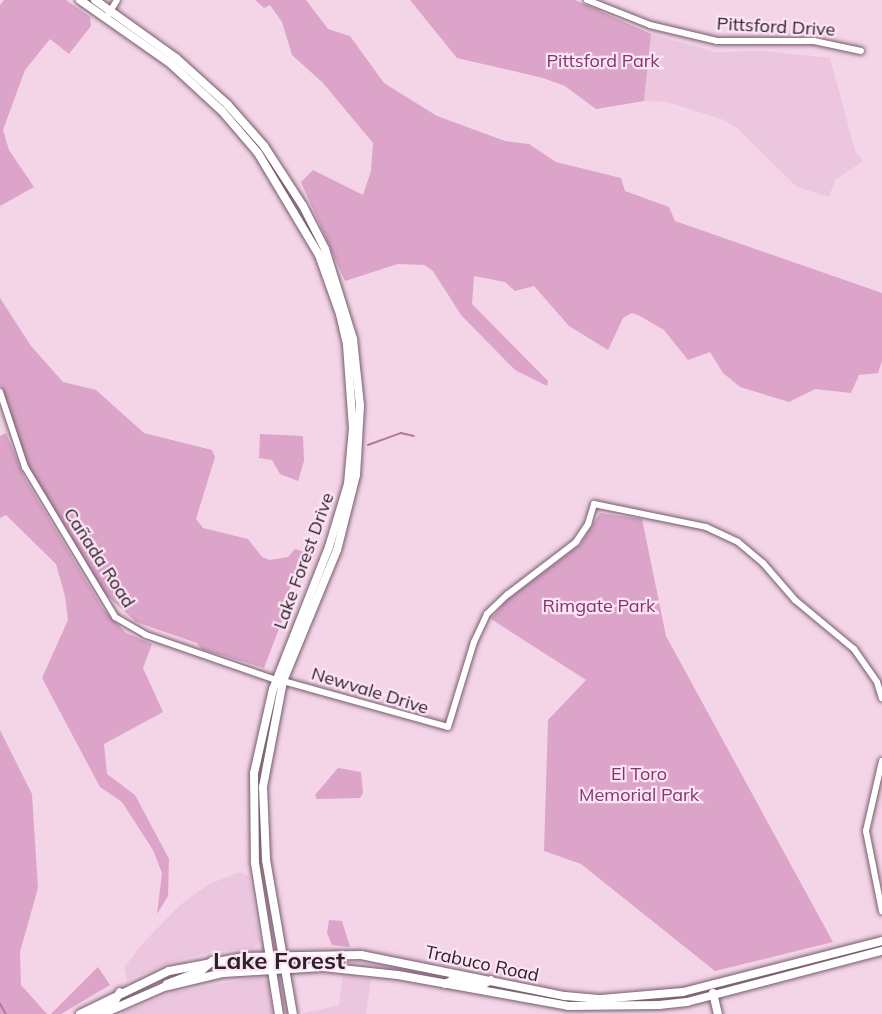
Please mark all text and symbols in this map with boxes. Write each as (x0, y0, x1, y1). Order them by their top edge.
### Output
street label: Pittsford Drive (716, 13, 836, 41)
park label: Pittsford Park (546, 50, 660, 72)
street label: Lake Forest Drive (269, 490, 339, 632)
street label: Cañada Road (59, 504, 139, 612)
park label: Rimgate Park (543, 595, 655, 617)
street label: Newvale Drive (309, 663, 431, 719)
park label: El Toro Memorial Park (579, 764, 699, 806)
street label: Trabuco Road (423, 941, 541, 987)
district label: Lake Forest (213, 947, 345, 975)

